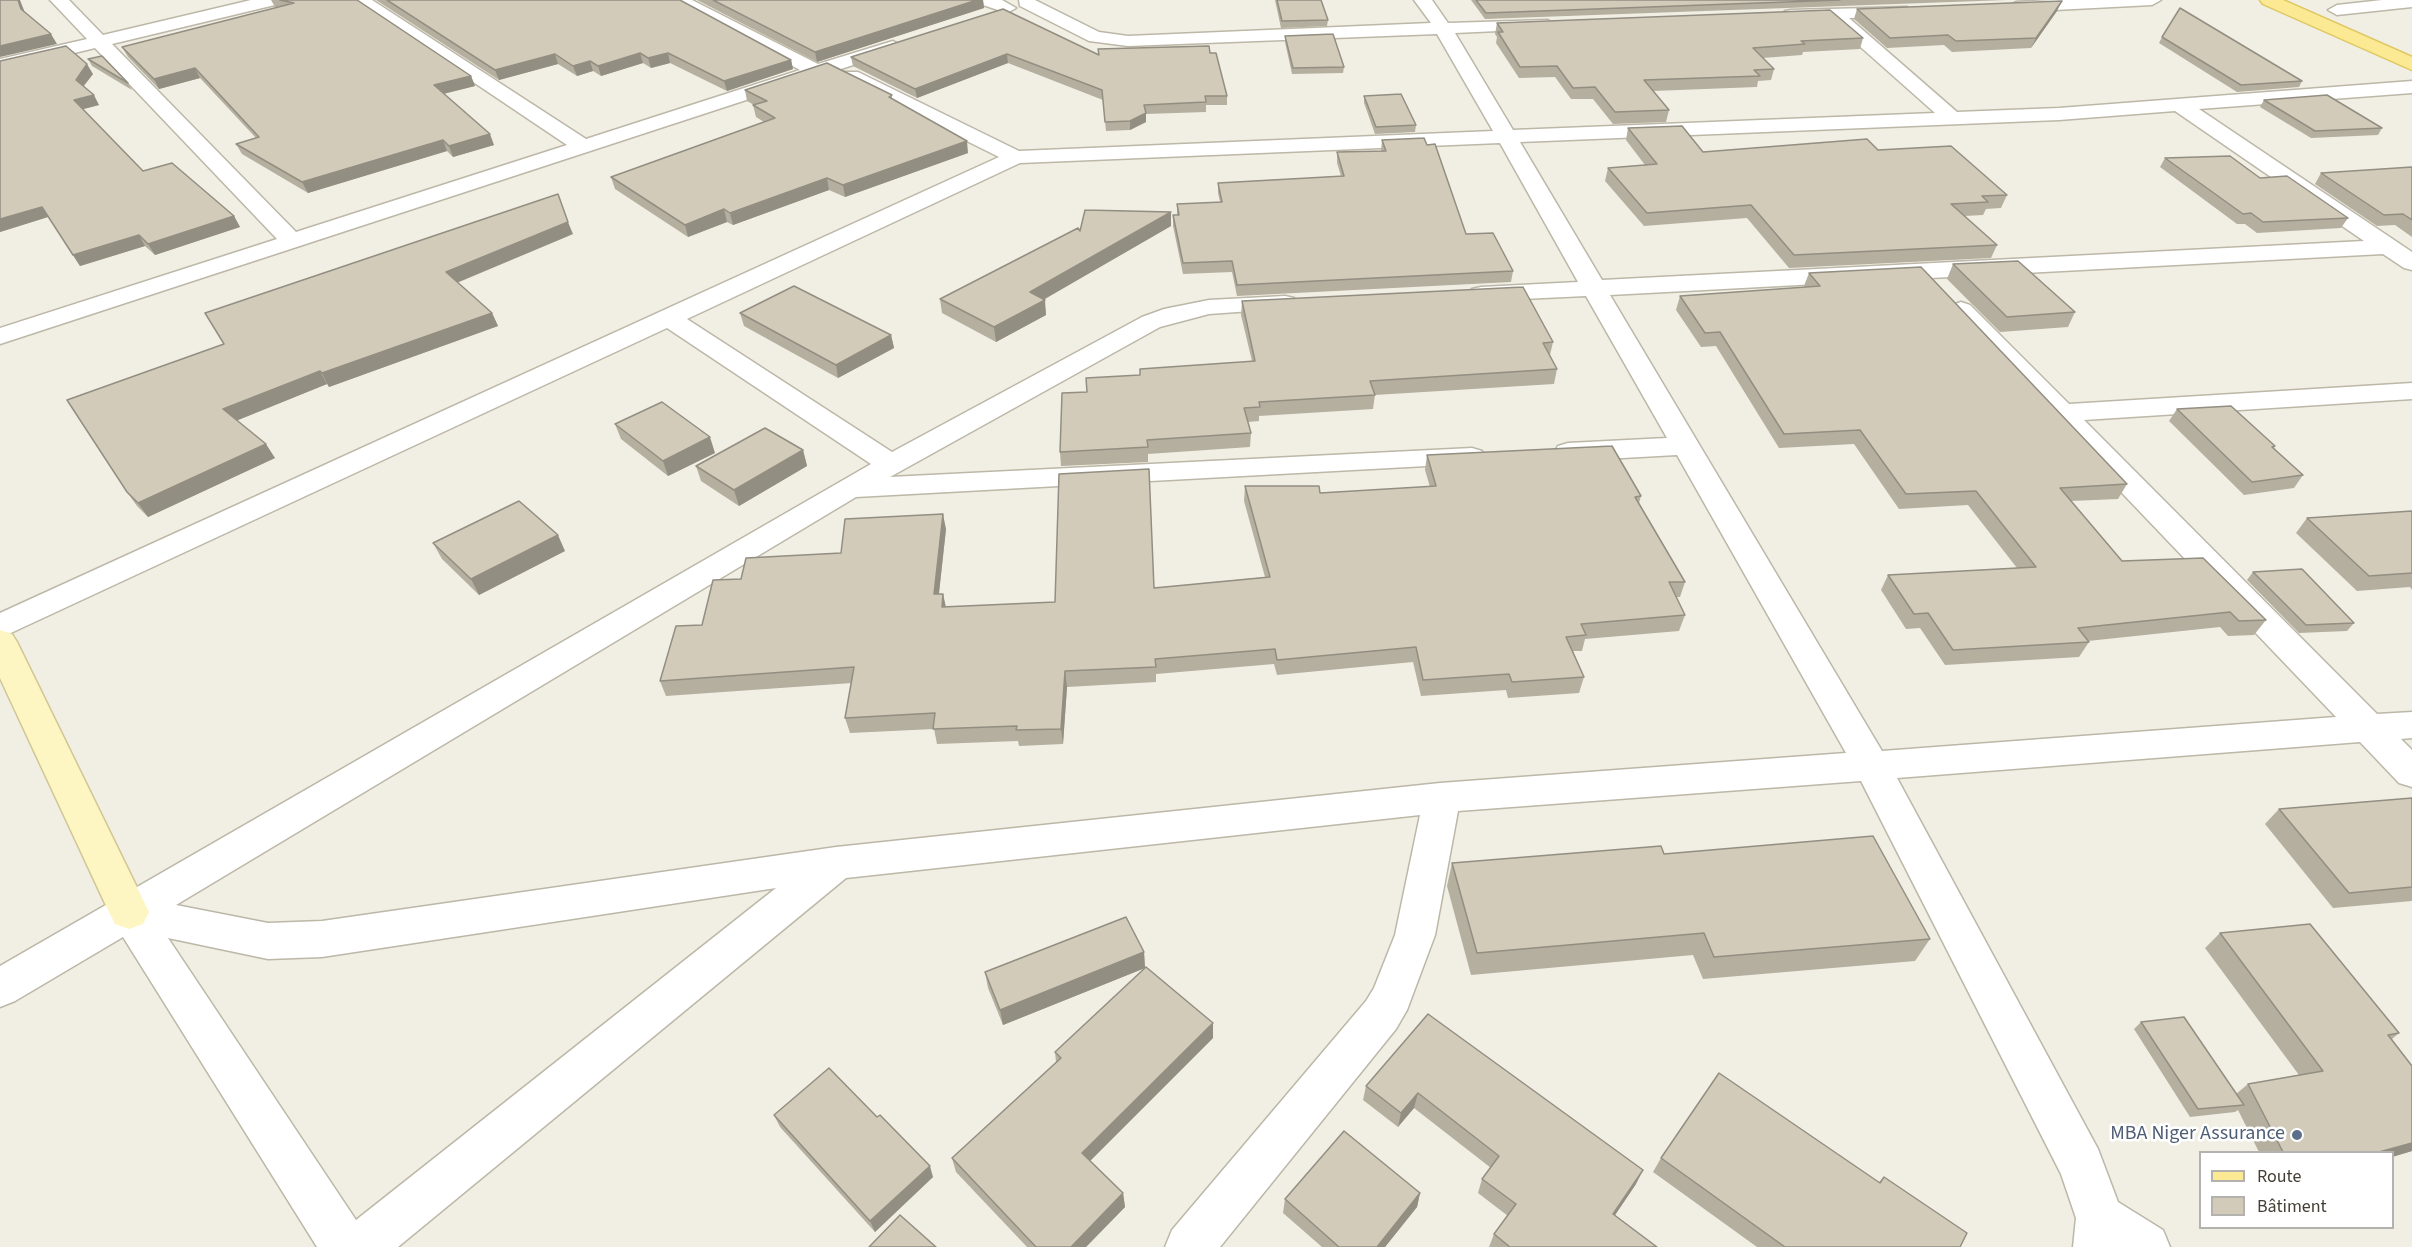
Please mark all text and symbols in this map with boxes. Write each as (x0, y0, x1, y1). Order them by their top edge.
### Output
place label: MBA Niger Assurance (2110, 1123, 2285, 1147)
marker: MBA Niger Assurance (2290, 1128, 2304, 1142)
legend (2199, 1151, 2394, 1229)
text: Route (2257, 1164, 2301, 1189)
text: Bâtiment (2257, 1194, 2327, 1219)

